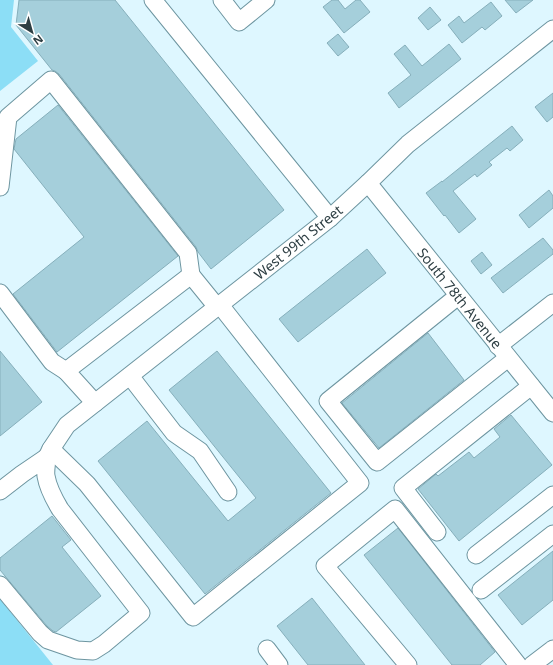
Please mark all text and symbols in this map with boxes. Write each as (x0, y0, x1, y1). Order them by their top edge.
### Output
north arrow (12, 12, 52, 52)
text: N (30, 32, 46, 49)
street label: West 99th Street (250, 200, 346, 284)
street label: South 78th Avenue (413, 244, 507, 353)

